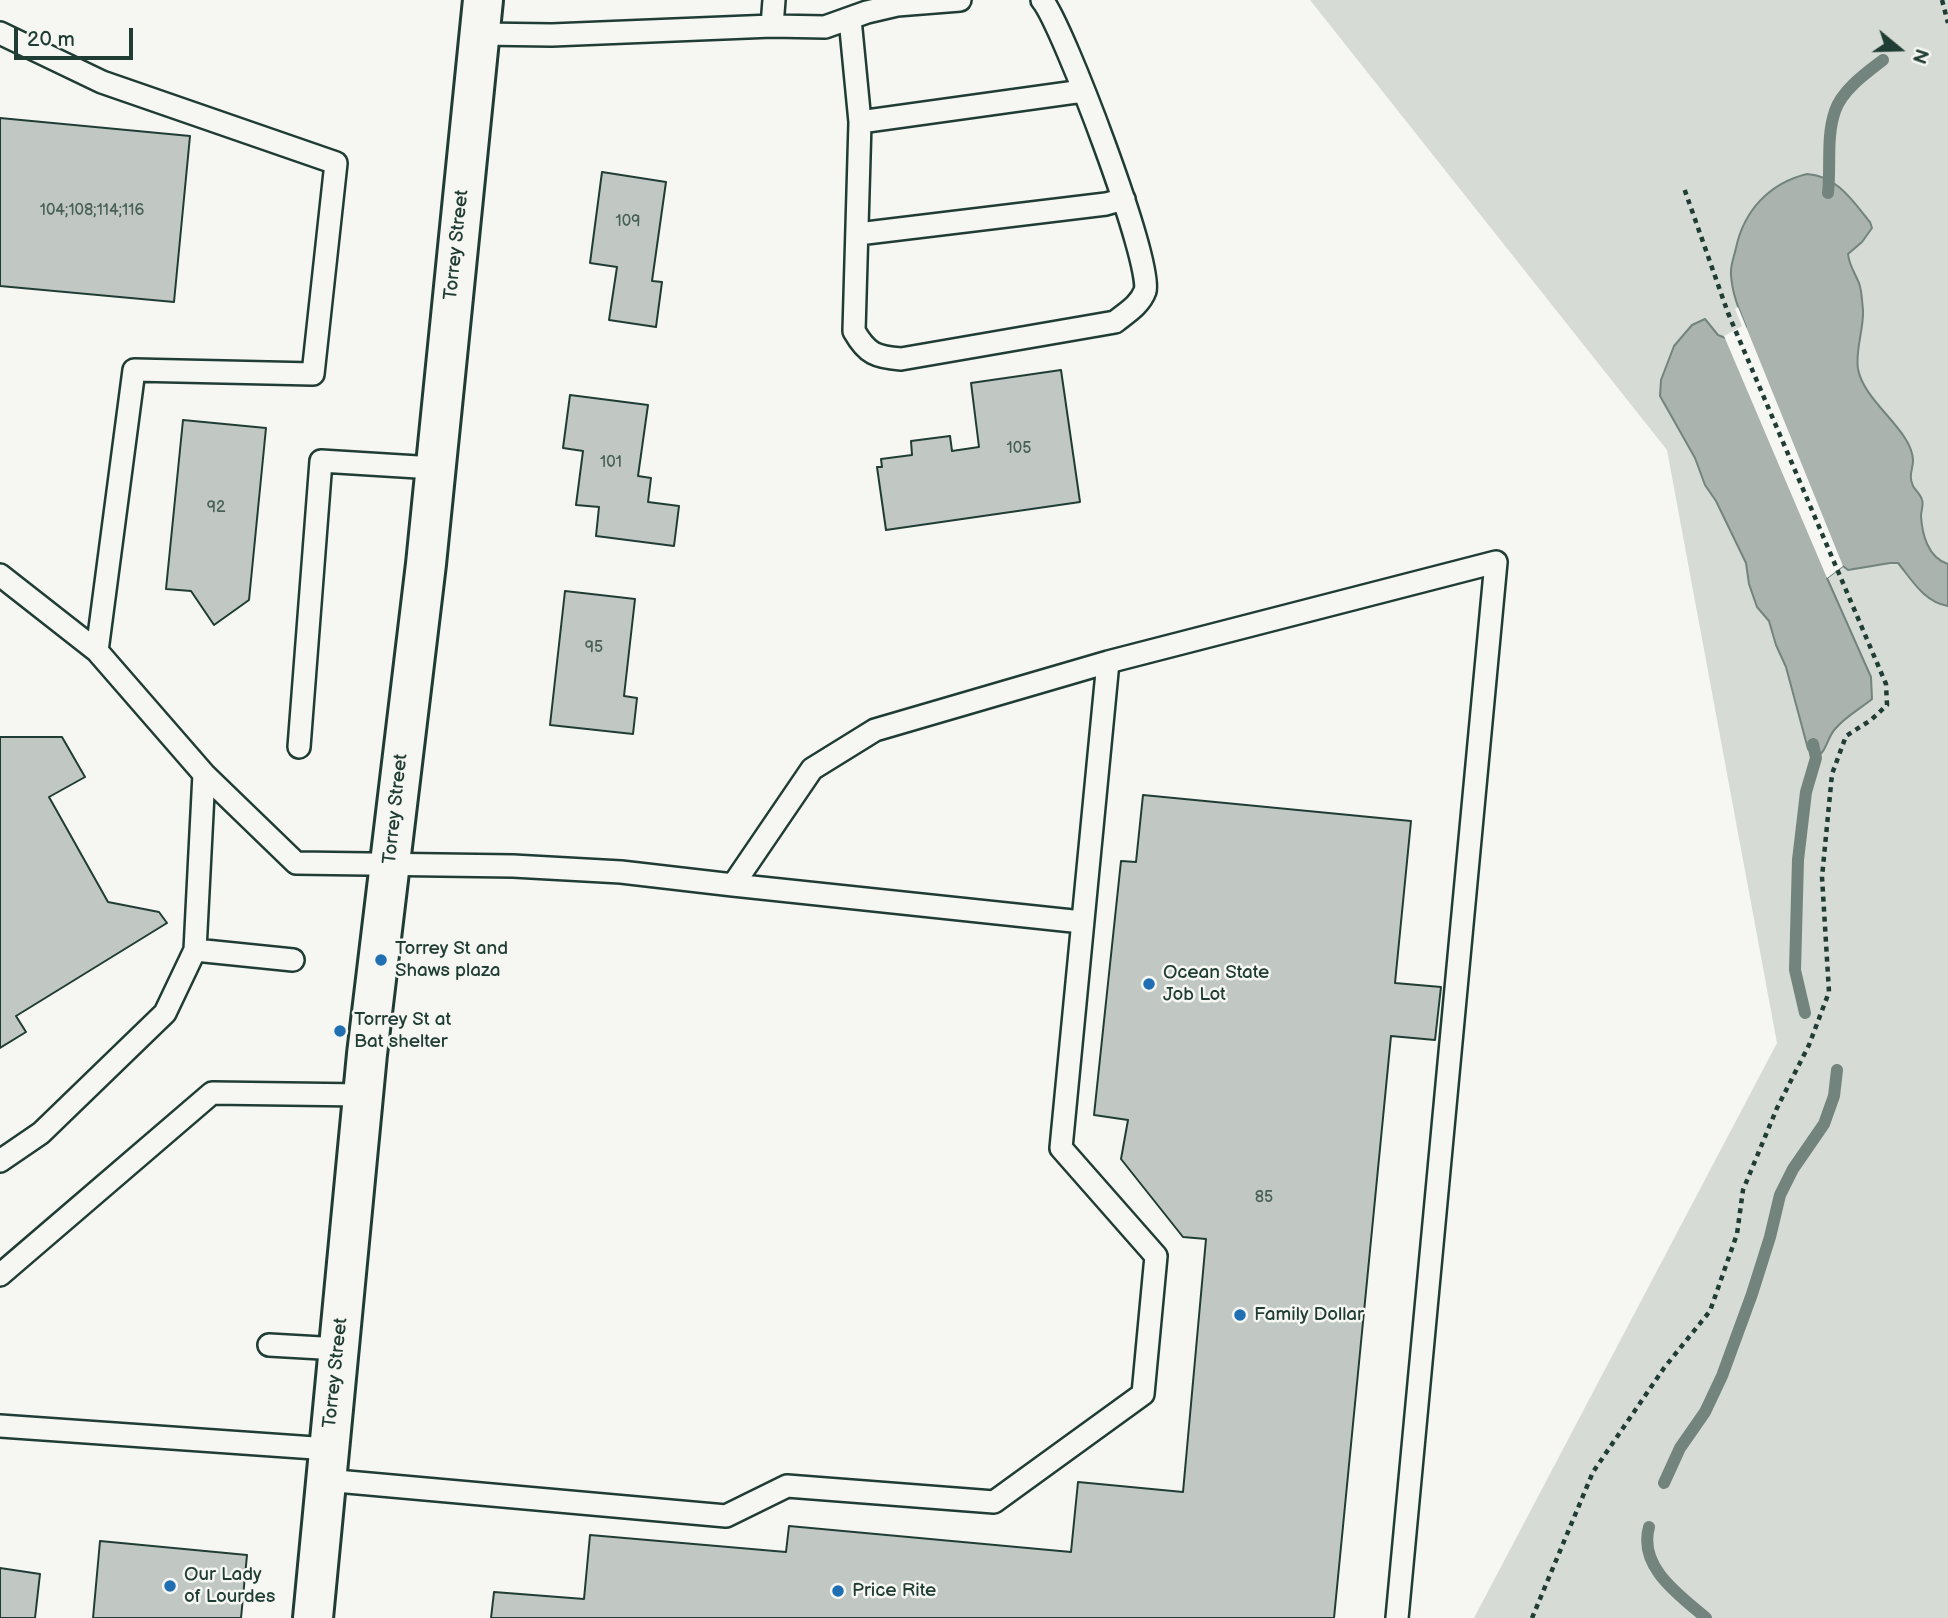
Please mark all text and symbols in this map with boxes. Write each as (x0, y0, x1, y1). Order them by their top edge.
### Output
scale bar (18, 14, 136, 58)
north arrow (1864, 14, 1934, 84)
text: 20 m (27, 27, 75, 52)
text: N (1906, 46, 1933, 66)
street label: Torrey Street (440, 189, 474, 301)
house number: 104;108;114;116 (40, 201, 144, 221)
house number: 109 (616, 212, 640, 232)
house number: 105 (1007, 439, 1031, 459)
house number: 101 (600, 453, 622, 473)
house number: 92 (207, 498, 225, 518)
house number: 95 (585, 638, 603, 658)
street label: Torrey Street (379, 753, 413, 865)
place label: Torrey St and Shaws plaza (395, 938, 508, 982)
marker: Torrey St and Shaws plaza (373, 952, 389, 968)
place label: Ocean State Job Lot (1163, 962, 1269, 1006)
marker: Ocean State Job Lot (1141, 976, 1157, 992)
place label: Torrey St at Bat shelter (354, 1009, 451, 1053)
marker: Torrey St at Bat shelter (332, 1023, 348, 1039)
house number: 85 (1255, 1188, 1273, 1208)
place label: Family Dollar (1254, 1304, 1364, 1326)
marker: Family Dollar (1232, 1307, 1248, 1323)
street label: Torrey Street (319, 1317, 353, 1429)
place label: Our Lady of Lourdes (184, 1564, 275, 1608)
marker: Our Lady of Lourdes (162, 1578, 178, 1594)
place label: Price Rite (852, 1580, 936, 1602)
marker: Price Rite (830, 1583, 846, 1599)

